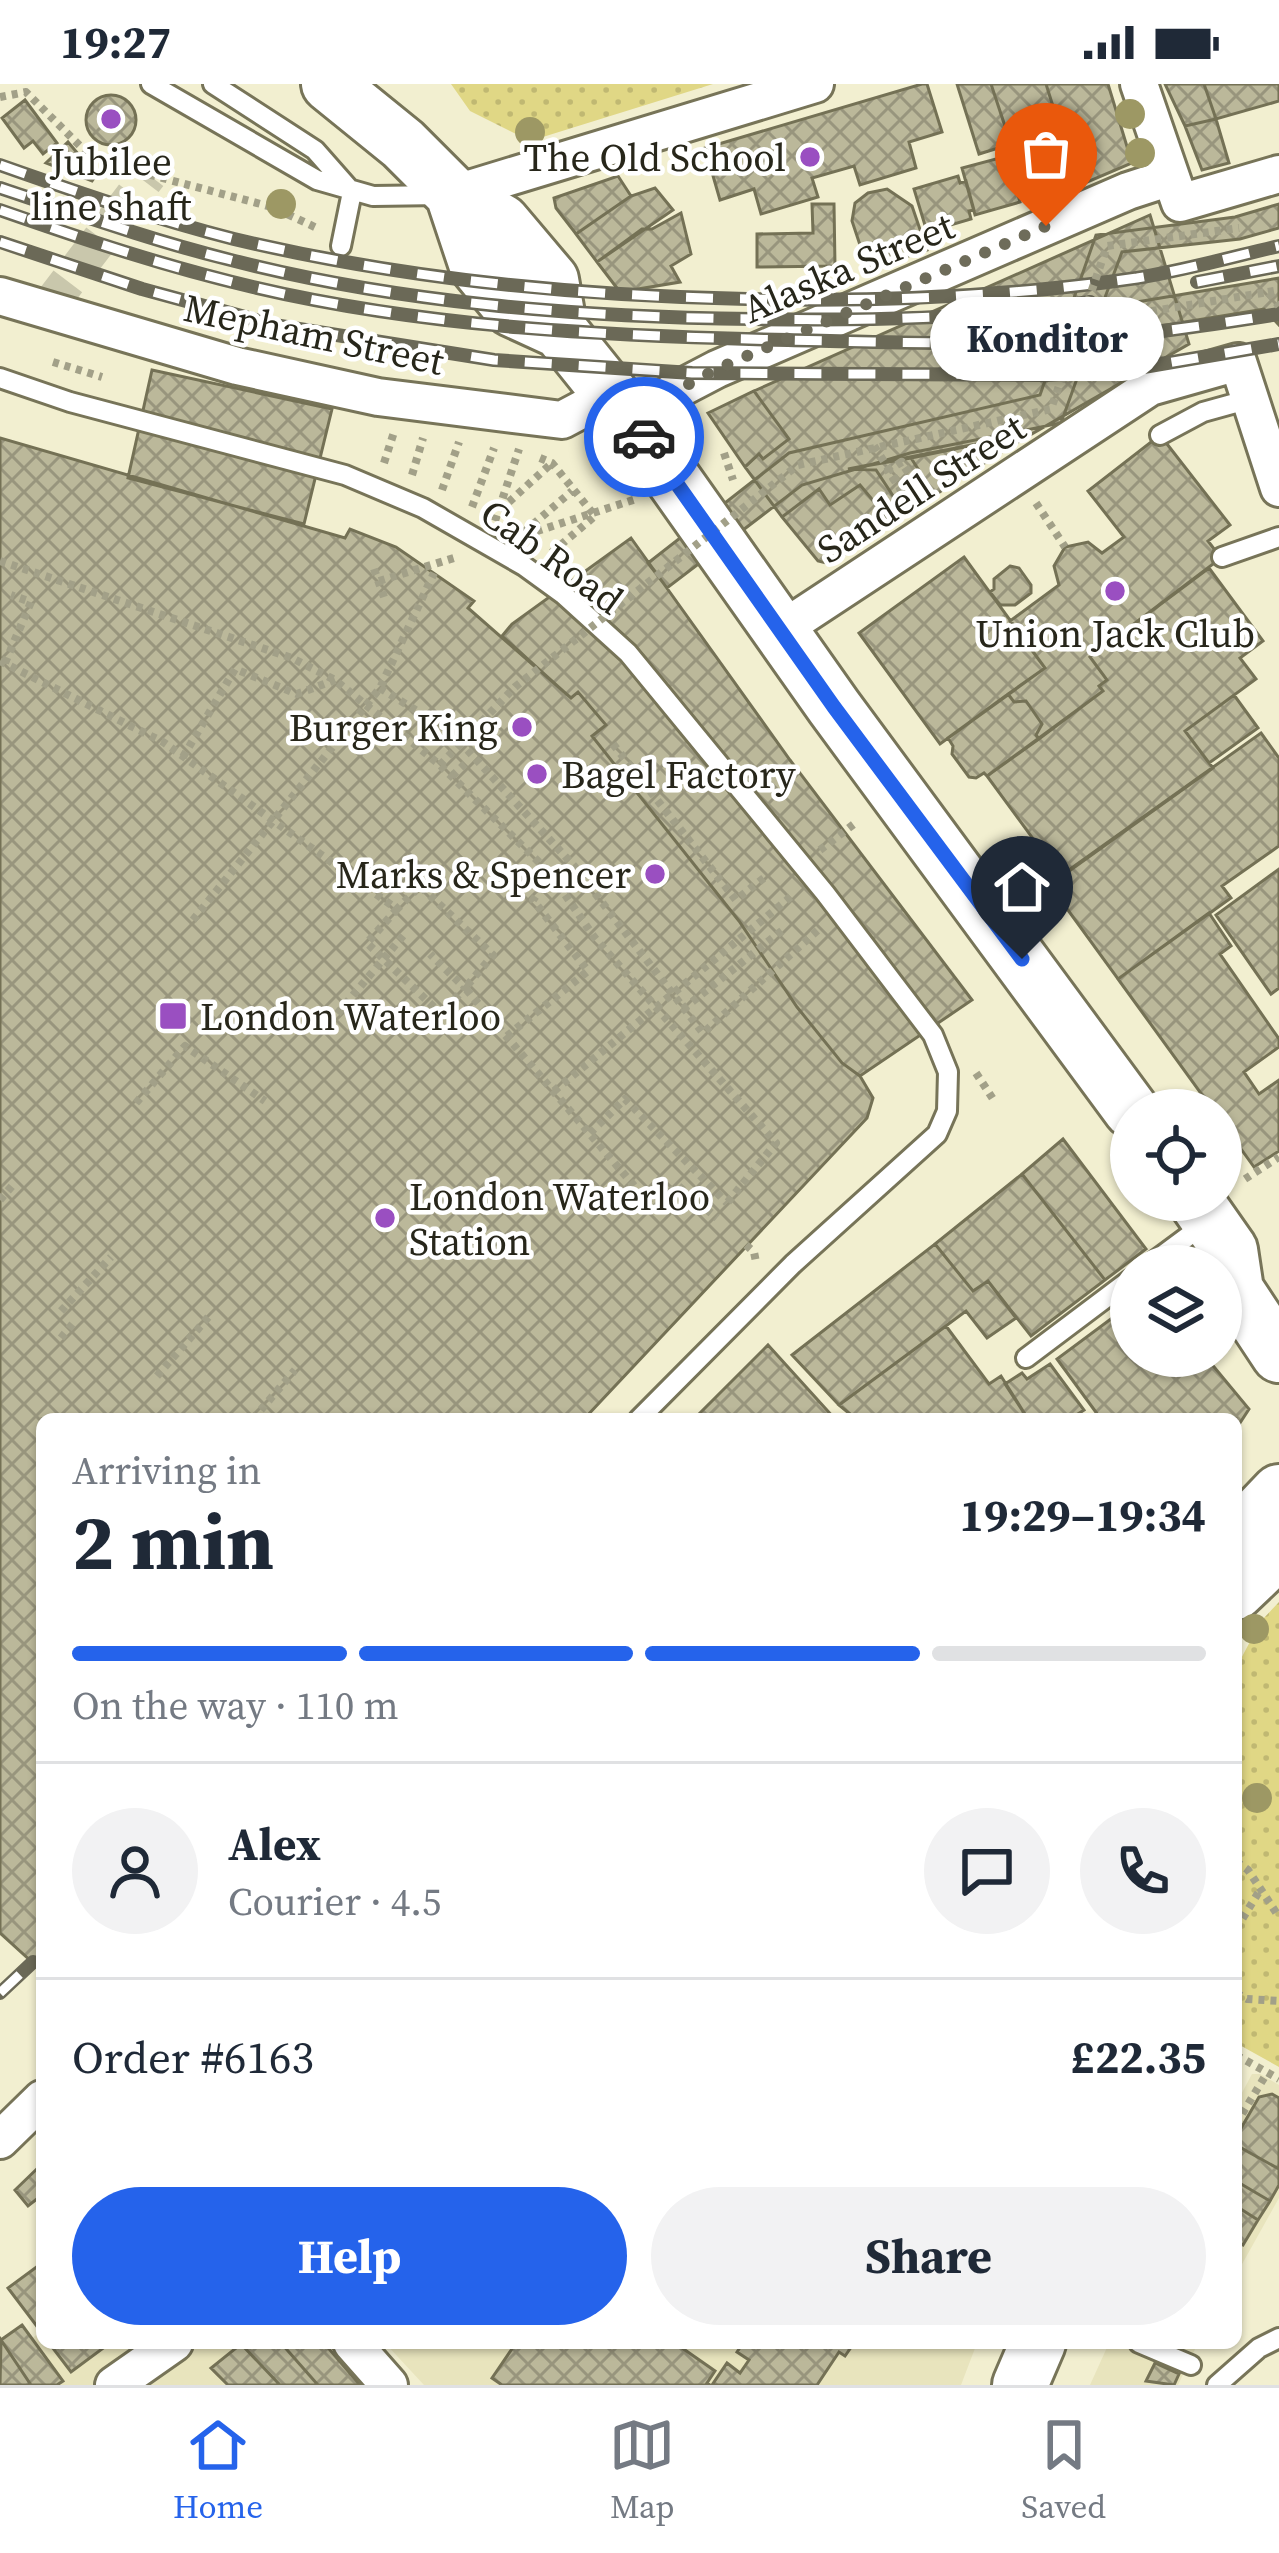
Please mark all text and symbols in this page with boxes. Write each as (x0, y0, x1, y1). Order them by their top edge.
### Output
text: 19:27 (60, 11, 171, 73)
pin (995, 103, 1097, 226)
marker: Jubilee line shaft (98, 106, 124, 132)
icon: bag (1013, 121, 1079, 187)
place label: The Old School (524, 131, 786, 184)
place label: Jubilee line shaft (31, 135, 192, 233)
marker: The Old School (797, 144, 823, 170)
street label: Alaska Street (734, 199, 962, 336)
street label: Mepham Street (179, 281, 449, 388)
callout: Konditor (929, 298, 1163, 382)
text: Konditor (966, 312, 1128, 365)
courier (584, 377, 704, 497)
street label: Sandell Street (807, 401, 1036, 575)
icon: car (611, 404, 677, 470)
street label: Cab Road (470, 487, 634, 626)
marker: Union Jack Club (1102, 578, 1128, 604)
place label: Union Jack Club (975, 607, 1255, 660)
place label: Burger King (289, 701, 498, 754)
marker: Burger King (509, 714, 535, 740)
place label: Bagel Factory (561, 748, 796, 801)
marker: Bagel Factory (524, 761, 550, 787)
pin (971, 836, 1073, 959)
place label: Marks & Spencer (335, 848, 631, 901)
icon: home (989, 854, 1055, 920)
marker: Marks & Spencer (642, 861, 668, 887)
place label: London Waterloo (200, 990, 501, 1043)
marker: London Waterloo (157, 1000, 189, 1032)
map controls (1110, 1089, 1242, 1377)
button: locate (1110, 1089, 1242, 1221)
place label: London Waterloo Station (409, 1170, 710, 1268)
marker: London Waterloo Station (372, 1205, 398, 1231)
button: layers (1110, 1245, 1242, 1377)
text: Arriving in (72, 1444, 261, 1497)
text: 19:29–19:34 (960, 1484, 1206, 1546)
text: 2 min (72, 1488, 274, 1595)
text: On the way · 110 m (72, 1679, 399, 1732)
button: person (72, 1808, 198, 1934)
button: chat (924, 1808, 1050, 1934)
button: phone (1080, 1808, 1206, 1934)
text: Alex (228, 1813, 321, 1875)
text: Courier · 4.5 (228, 1875, 441, 1928)
text: Order #6163 (72, 2026, 314, 2088)
text: £22.35 (1071, 2026, 1206, 2088)
button: Help (72, 2187, 627, 2325)
button: Share (651, 2187, 1206, 2325)
tab: Home (173, 2412, 263, 2529)
tab: Map (609, 2412, 675, 2529)
tab: Saved (1021, 2412, 1106, 2529)

